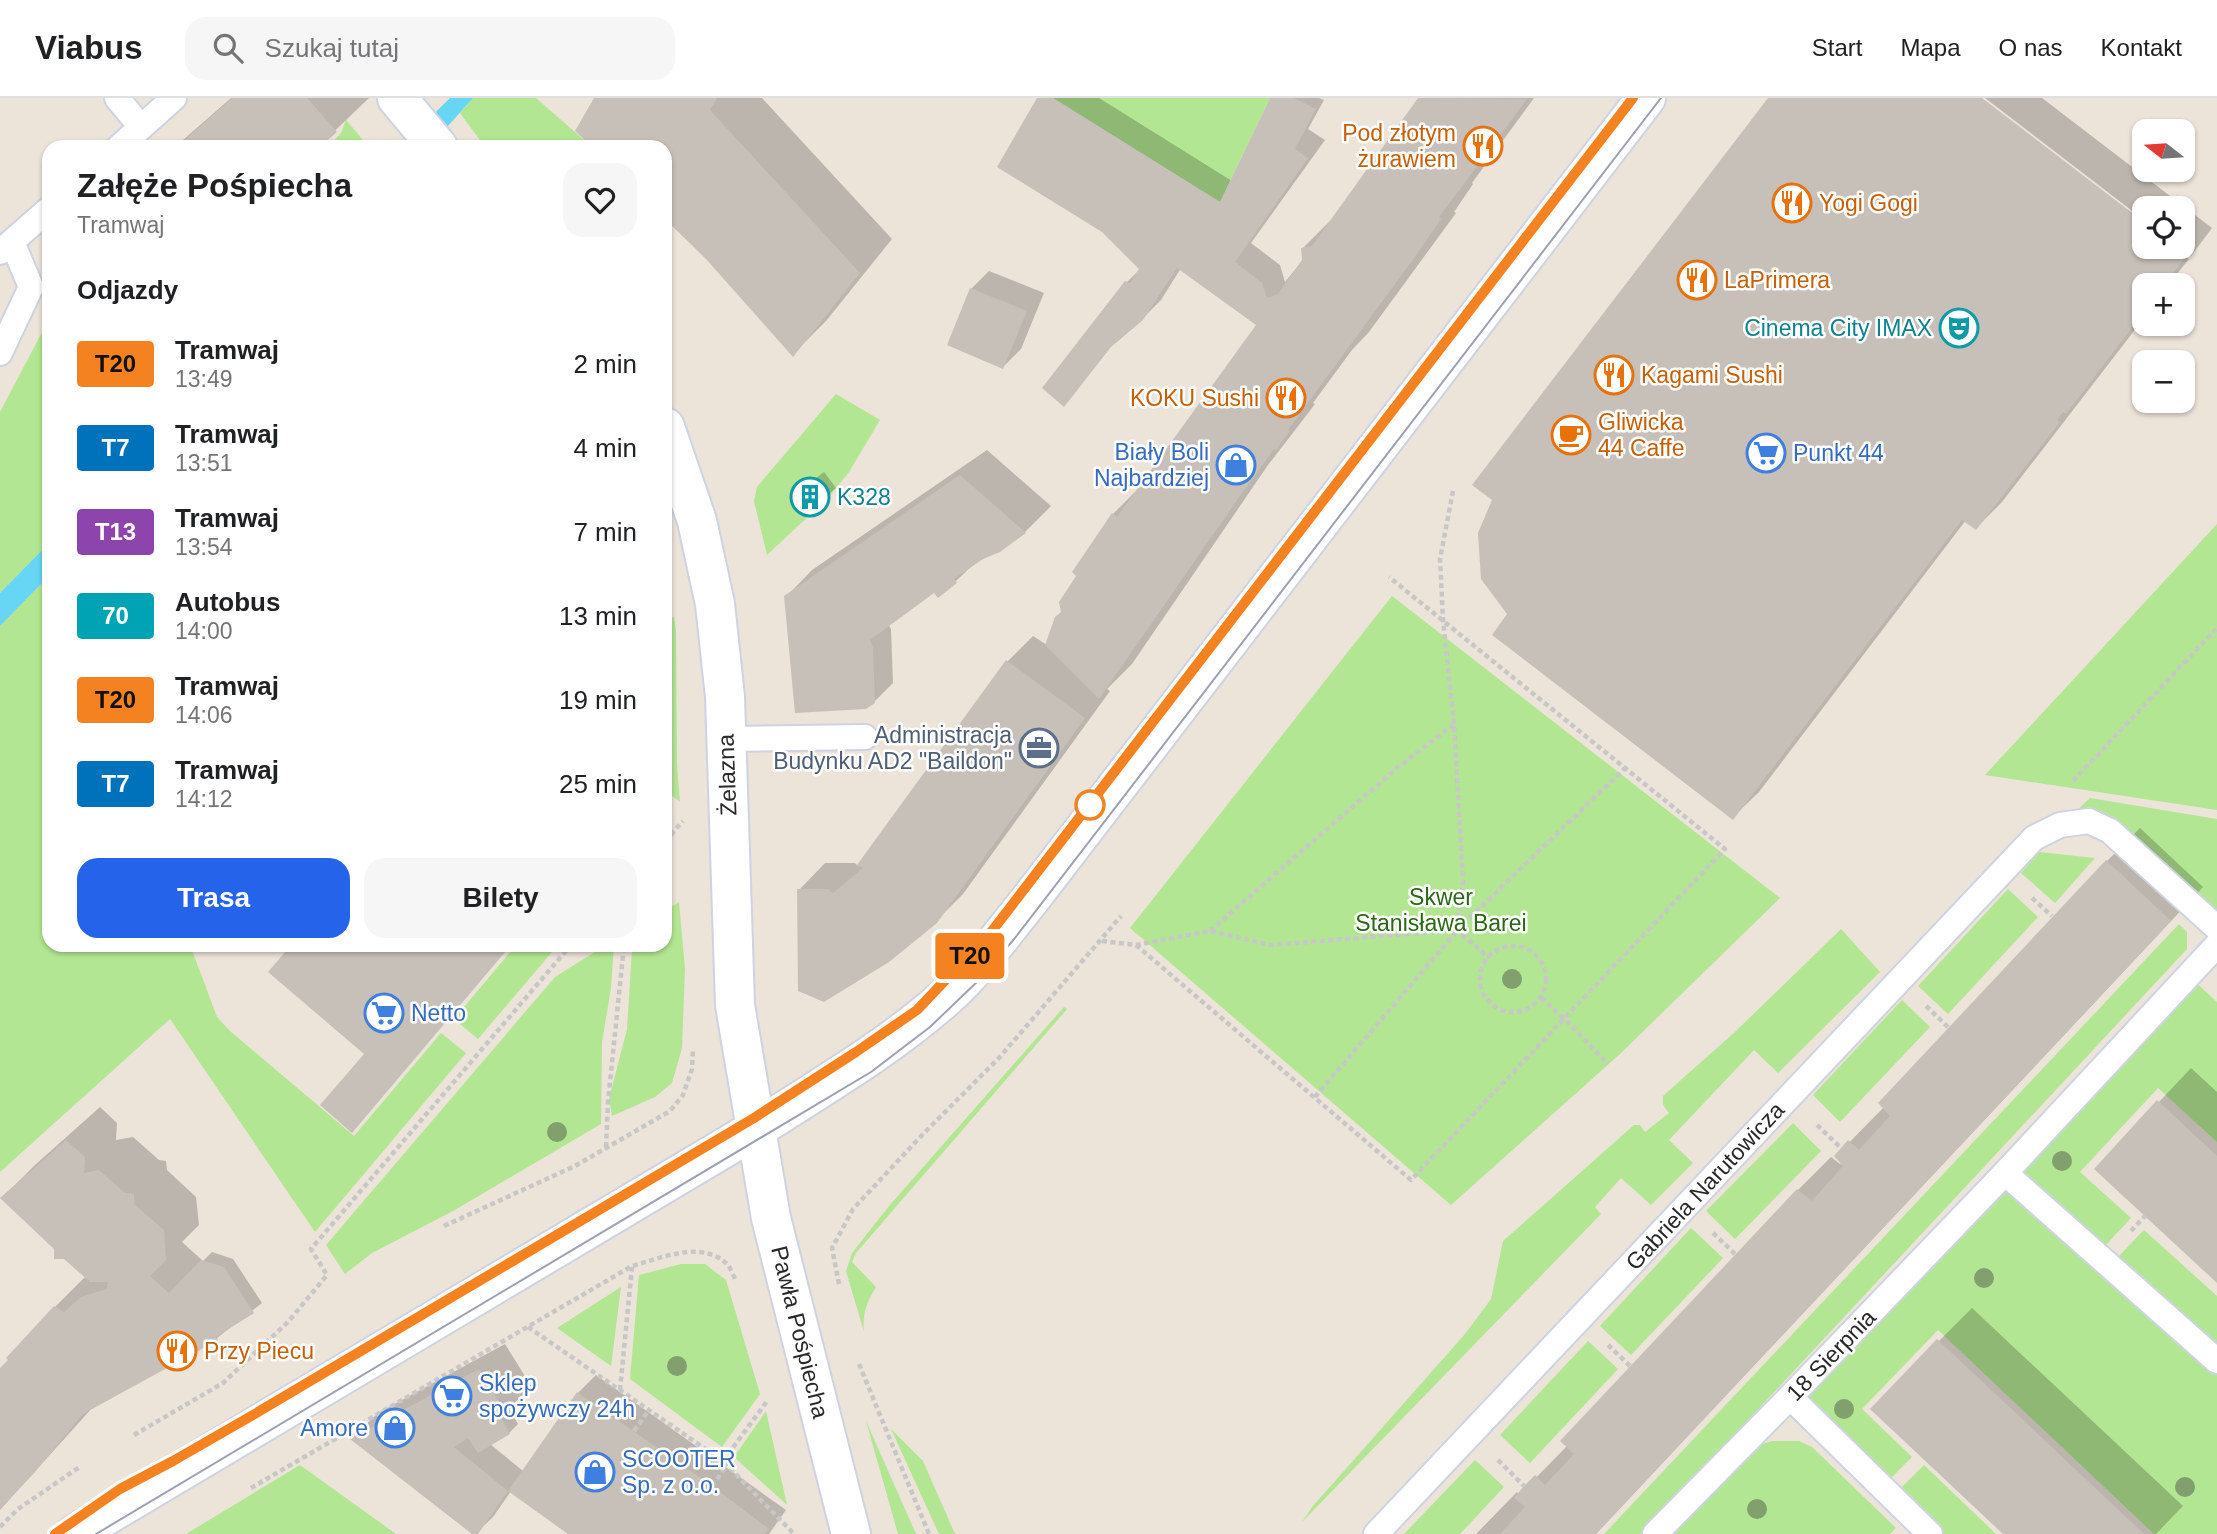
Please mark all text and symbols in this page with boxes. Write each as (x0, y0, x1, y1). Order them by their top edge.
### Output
search box (185, 17, 675, 80)
text: Viabus (35, 29, 143, 66)
icon: search (209, 29, 247, 67)
text: Szukaj tutaj (265, 33, 399, 63)
text: Start (1812, 34, 1863, 61)
text: Mapa (1901, 34, 1961, 61)
text: O nas (1999, 34, 2063, 61)
text: Kontakt (2101, 34, 2182, 61)
north arrow (2132, 119, 2194, 182)
map controls (2132, 119, 2195, 413)
place label: Pod złotym żurawiem (1342, 120, 1456, 172)
restaurant icon: Pod złotym żurawiem (1462, 125, 1504, 167)
button: heart (563, 163, 637, 237)
text: Załęże Pośpiecha (77, 167, 352, 204)
restaurant icon: Yogi Gogi (1771, 182, 1813, 224)
place label: Yogi Gogi (1819, 190, 1918, 216)
button: locate (2132, 196, 2195, 259)
text: Tramwaj (77, 212, 164, 238)
restaurant icon: LaPrimera (1676, 259, 1718, 301)
place label: LaPrimera (1724, 267, 1830, 293)
button: + (2132, 273, 2195, 336)
text: Odjazdy (77, 275, 178, 305)
theatre icon: Cinema City IMAX (1938, 307, 1980, 349)
place label: Cinema City IMAX (1744, 315, 1932, 341)
text: Tramwaj (175, 335, 279, 365)
text: 2 min (573, 349, 637, 379)
text: T20 (95, 350, 136, 377)
button: − (2132, 350, 2195, 413)
restaurant icon: Kagami Sushi (1593, 354, 1635, 396)
place label: Kagami Sushi (1641, 362, 1783, 388)
text: 13:49 (175, 366, 233, 392)
restaurant icon: KOKU Sushi (1265, 377, 1307, 419)
place label: KOKU Sushi (1130, 385, 1259, 411)
place label: Gliwicka 44 Caffe (1598, 409, 1685, 461)
cafe icon: Gliwicka 44 Caffe (1550, 414, 1592, 456)
text: Tramwaj (175, 419, 279, 449)
supermarket icon: Punkt 44 (1745, 432, 1787, 474)
text: 4 min (573, 433, 637, 463)
text: T7 (101, 434, 130, 461)
place label: Biały Boli Najbardziej (1094, 439, 1209, 491)
place label: Punkt 44 (1793, 440, 1884, 466)
shop icon: Biały Boli Najbardziej (1215, 444, 1257, 486)
text: 13:51 (175, 450, 233, 476)
building icon: K328 (789, 476, 831, 518)
place label: K328 (837, 484, 891, 510)
text: Tramwaj (175, 503, 279, 533)
text: 7 min (573, 517, 637, 547)
text: T13 (95, 518, 136, 545)
text: 13:54 (175, 534, 233, 560)
text: Autobus (175, 587, 280, 617)
text: 13 min (559, 601, 637, 631)
text: 70 (102, 602, 129, 629)
text: 14:00 (175, 618, 233, 644)
text: Tramwaj (175, 671, 279, 701)
text: 19 min (559, 685, 637, 715)
text: T20 (95, 686, 136, 713)
text: 14:06 (175, 702, 233, 728)
place label: Administracja Budynku AD2 "Baildon" (773, 722, 1012, 774)
office icon: Administracja Budynku AD2 "Baildon" (1018, 727, 1060, 769)
street label: Żelazna (713, 733, 741, 816)
text: Tramwaj (175, 755, 279, 785)
text: 25 min (559, 769, 637, 799)
text: T7 (101, 770, 130, 797)
text: 14:12 (175, 786, 233, 812)
unlabelled marker (1075, 790, 1105, 820)
button: Trasa (77, 858, 350, 938)
button: Bilety (364, 858, 637, 938)
park label: Skwer Stanisława Barei (1355, 884, 1527, 936)
line badge: T20 (930, 933, 1010, 979)
text: T20 (949, 942, 991, 969)
supermarket icon: Netto (363, 992, 405, 1034)
place label: Netto (411, 1000, 466, 1026)
street label: Gabriela Narutowicza (1621, 1097, 1790, 1275)
street label: Pawła Pośpiecha (766, 1243, 834, 1421)
street label: 18 Sierpnia (1781, 1304, 1881, 1406)
restaurant icon: Przy Piecu (156, 1330, 198, 1372)
place label: Przy Piecu (204, 1338, 314, 1364)
place label: Sklep spożywczy 24h (479, 1370, 635, 1422)
supermarket icon: Sklep spożywczy 24h (431, 1375, 473, 1417)
shop icon: Amore (374, 1407, 416, 1449)
place label: Amore (300, 1415, 368, 1441)
place label: SCOOTER Sp. z o.o. (622, 1446, 736, 1498)
shop icon: SCOOTER Sp. z o.o. (574, 1451, 616, 1493)

